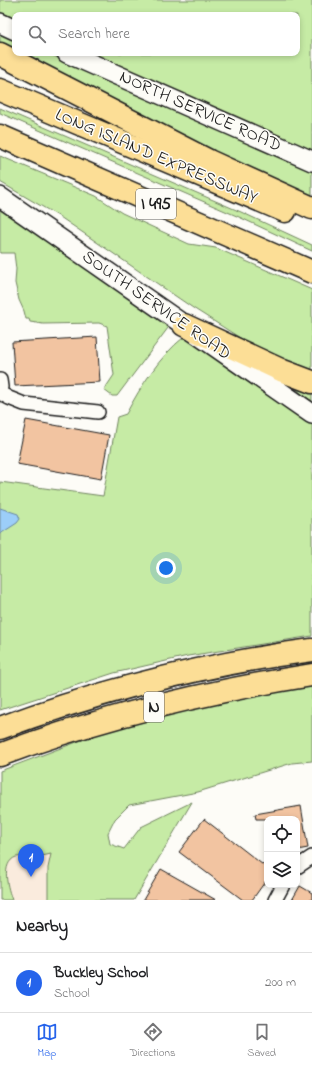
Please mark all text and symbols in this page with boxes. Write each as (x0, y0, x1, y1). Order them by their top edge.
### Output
search box (12, 12, 300, 56)
icon: search (26, 23, 48, 45)
text: Search here (58, 23, 130, 45)
street label: NORTH SERVICE ROAD (115, 65, 285, 159)
street label: LONG ISLAND EXPRESSWAY (51, 102, 262, 212)
road number: I 495 (136, 189, 176, 219)
street label: SOUTH SERVICE ROAD (76, 245, 236, 367)
your location (156, 558, 176, 578)
road number: N (144, 692, 164, 722)
map controls (264, 816, 300, 888)
button: locate (264, 816, 300, 852)
pin: 1 (18, 844, 44, 877)
button: layers (264, 852, 300, 888)
text: Nearby (16, 914, 68, 939)
text: Buckley School (54, 962, 148, 984)
text: 1 (27, 973, 31, 992)
text: 200 m (265, 973, 296, 992)
text: School (54, 984, 90, 1003)
tab: Map (36, 1021, 58, 1061)
tab: Directions (130, 1021, 175, 1061)
tab: Saved (247, 1021, 276, 1061)

